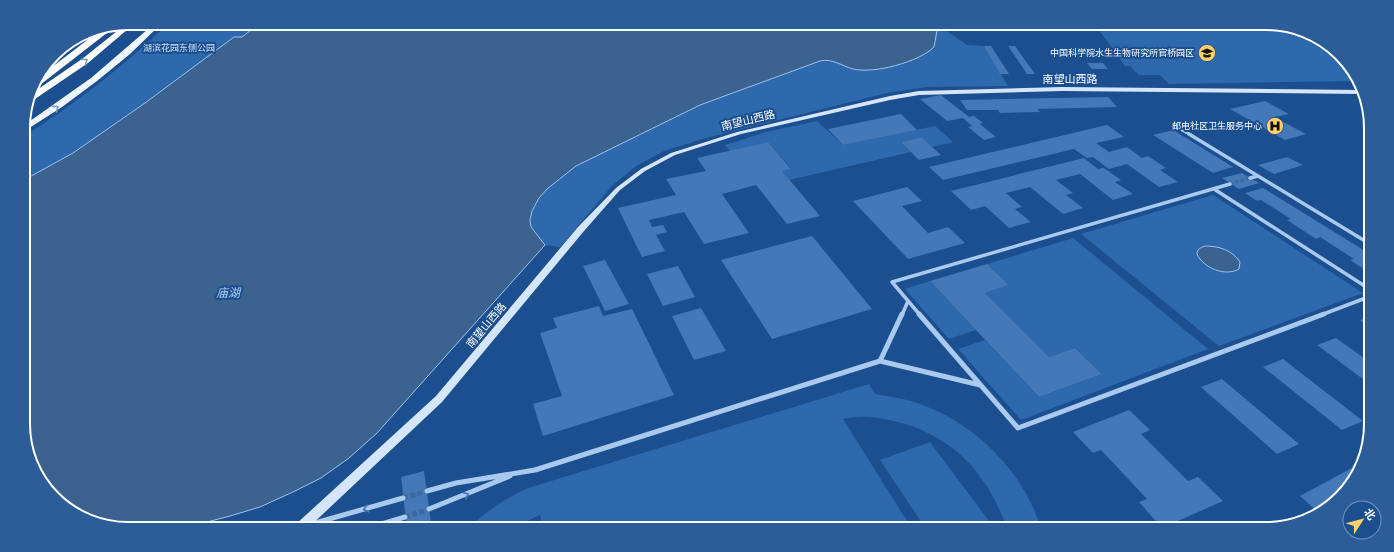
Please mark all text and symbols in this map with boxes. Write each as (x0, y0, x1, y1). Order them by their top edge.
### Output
park label: 湖滨花园东侧公园 (143, 42, 215, 53)
school or university icon: 中国科学院水生生物研究所官桥园区 (1197, 43, 1217, 63)
place label: 中国科学院水生生物研究所官桥园区 (1050, 47, 1194, 58)
one-way arrow (80, 59, 87, 66)
street label: 南望山西路 (1043, 72, 1098, 85)
one-way arrow (51, 106, 58, 113)
street label: 南望山西路 (720, 107, 776, 132)
hospital icon: 邮电社区卫生服务中心 (1265, 116, 1285, 136)
place label: 邮电社区卫生服务中心 (1172, 120, 1262, 131)
water label: 庙湖 (216, 285, 242, 300)
street label: 南望山西路 (463, 299, 508, 350)
one-way arrow (461, 492, 469, 500)
north arrow (1342, 500, 1382, 540)
one-way arrow (363, 504, 370, 513)
text: 北 (1362, 506, 1379, 522)

